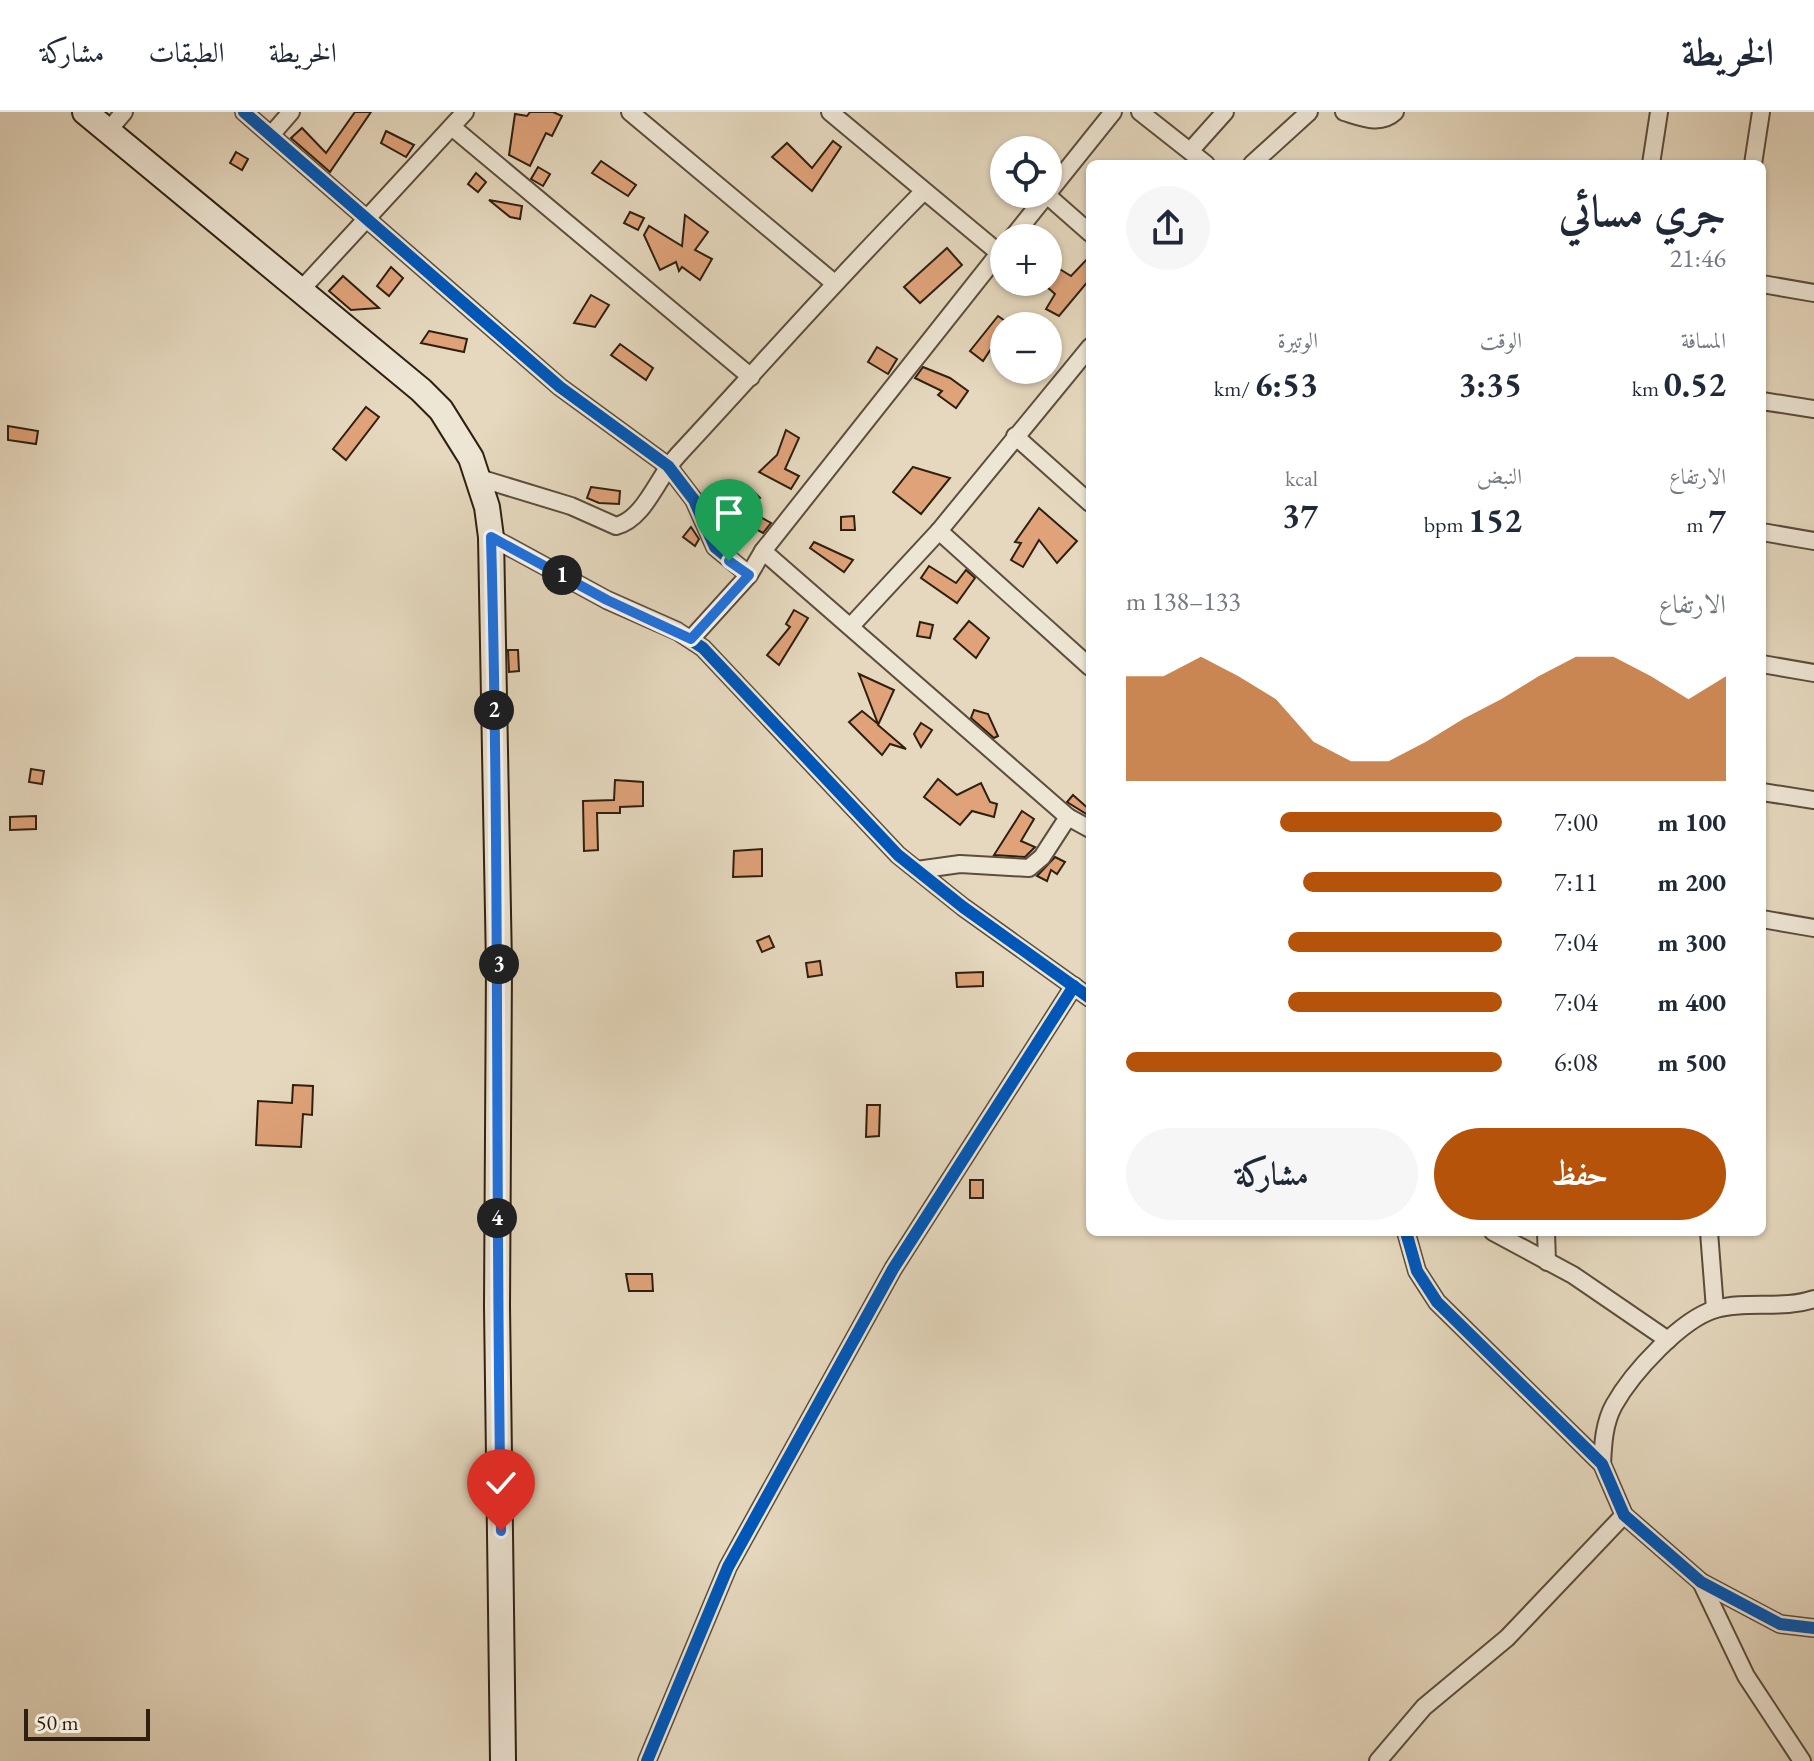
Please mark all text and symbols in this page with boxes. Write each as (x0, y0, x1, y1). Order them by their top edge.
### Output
text: الخريطة (1682, 27, 1774, 76)
text: مشاركة (40, 34, 104, 70)
text: الطبقات (148, 34, 225, 70)
text: الخريطة (269, 34, 337, 70)
map controls (990, 136, 1062, 384)
button: locate (990, 136, 1062, 208)
text: جري مسائي (1559, 182, 1726, 239)
button: share (1126, 186, 1210, 270)
button: + (990, 224, 1062, 296)
text: 21:46 (1670, 241, 1726, 275)
button: − (990, 312, 1062, 384)
text: الوتيرة (1277, 326, 1318, 355)
text: الوقت (1480, 326, 1522, 355)
text: المسافة (1681, 326, 1726, 355)
text: 6:53 (1254, 362, 1318, 406)
text: 3:35 (1458, 362, 1522, 406)
text: 0.52 (1664, 362, 1726, 406)
text: /km (1214, 374, 1254, 403)
text: km (1632, 374, 1664, 403)
text: النبض (1477, 462, 1522, 491)
text: الارتفاع (1669, 462, 1726, 491)
text: kcal (1285, 464, 1318, 493)
pin (695, 479, 763, 561)
icon: arrive (707, 491, 751, 535)
text: 37 (1282, 493, 1318, 537)
text: 152 (1468, 498, 1522, 542)
text: 7 (1708, 498, 1726, 542)
text: bpm (1424, 510, 1468, 539)
text: m (1686, 510, 1708, 539)
pin: 1 (542, 555, 582, 595)
text: 1 (556, 560, 568, 589)
text: 133–138 m (1126, 584, 1241, 618)
text: الارتفاع (1659, 587, 1726, 621)
pin: 2 (474, 690, 514, 730)
text: 2 (488, 695, 500, 724)
text: 7:00 (1554, 805, 1598, 839)
text: 100 m (1658, 805, 1726, 839)
text: 7:11 (1554, 865, 1598, 899)
text: 200 m (1658, 865, 1726, 899)
text: 7:04 (1554, 925, 1598, 959)
text: 300 m (1658, 925, 1726, 959)
pin: 3 (479, 944, 519, 984)
text: 3 (493, 949, 505, 978)
text: 7:04 (1554, 985, 1598, 1019)
text: 400 m (1658, 985, 1726, 1019)
text: 6:08 (1554, 1045, 1598, 1079)
text: 500 m (1658, 1045, 1726, 1079)
button: مشاركة (1126, 1128, 1418, 1220)
button: حفظ (1434, 1128, 1726, 1220)
pin: 4 (477, 1198, 517, 1238)
text: 4 (491, 1203, 503, 1232)
pin (467, 1449, 535, 1531)
icon: check (479, 1461, 523, 1505)
scale bar (24, 1705, 150, 1741)
text: 50 m (36, 1708, 79, 1737)

